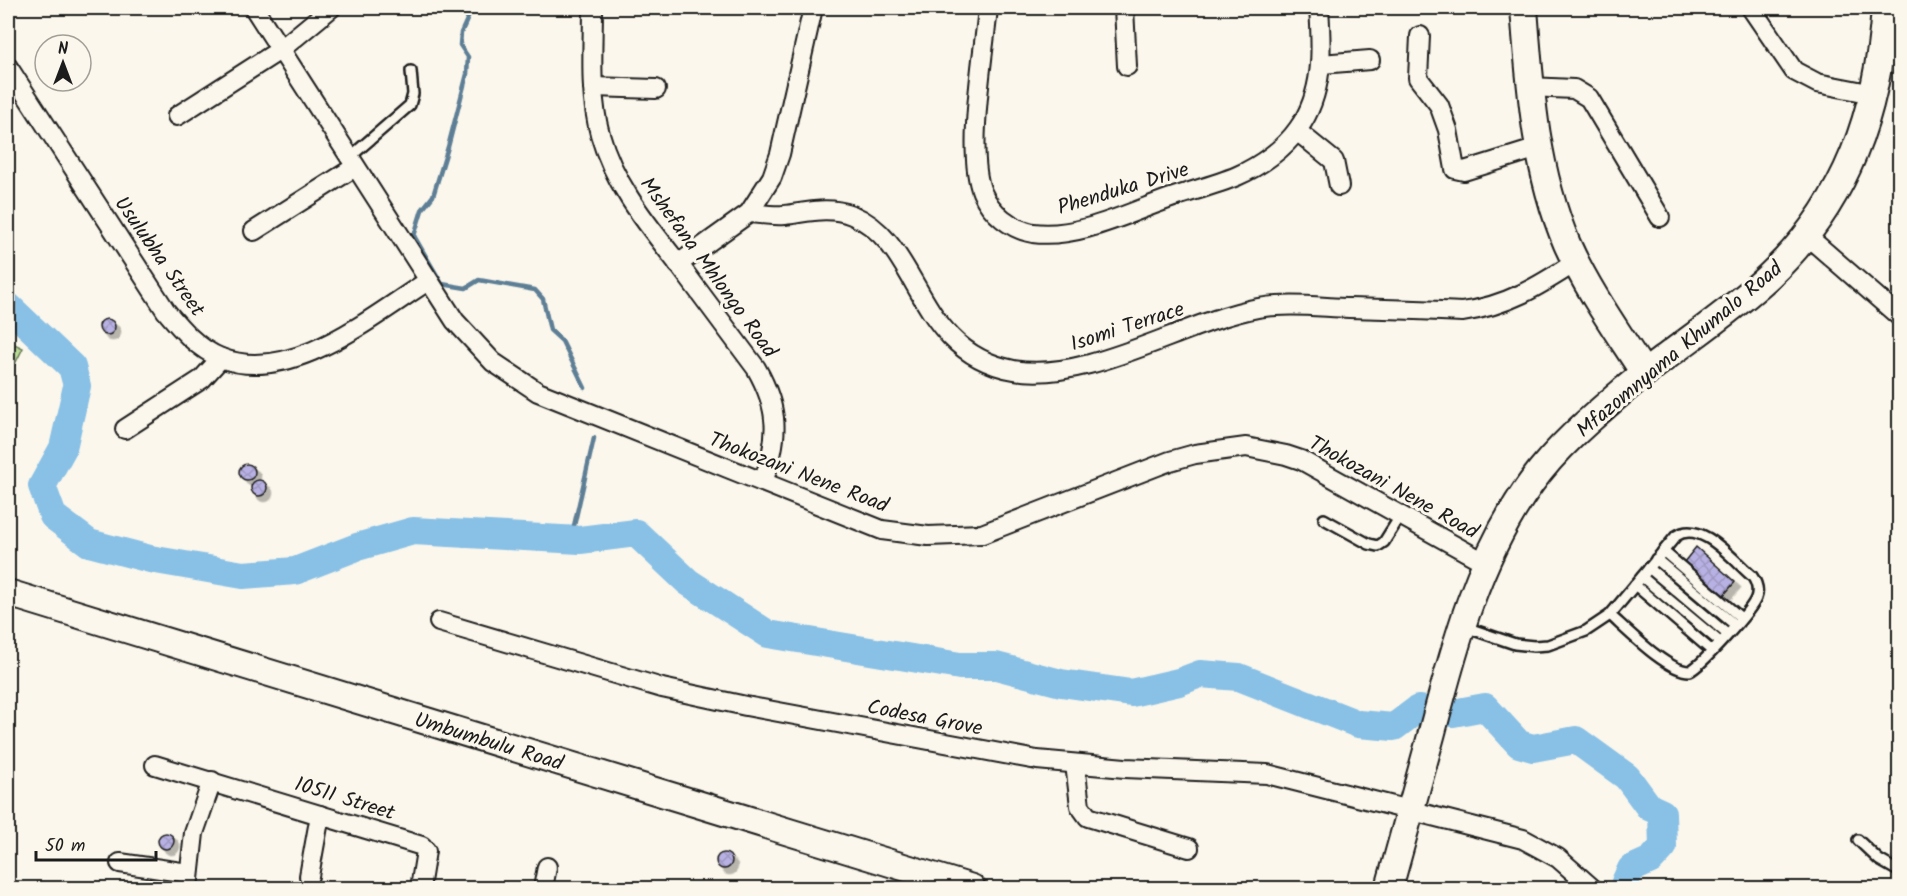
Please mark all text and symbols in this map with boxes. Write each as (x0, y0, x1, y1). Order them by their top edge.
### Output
north arrow (33, 33, 93, 93)
text: N (58, 37, 68, 62)
street label: Phenduka Drive (1054, 154, 1194, 225)
street label: Mshefana Mhlongo Road (631, 170, 785, 366)
street label: Usulubha Street (105, 190, 213, 325)
street label: Mfazomnyama Khumalo Road (1569, 253, 1791, 447)
street label: Isomi Terrace (1066, 293, 1189, 361)
street label: Thokozani Nene Road (704, 424, 894, 523)
street label: Thokozani Nene Road (1302, 428, 1485, 549)
street label: Codesa Grove (864, 691, 986, 746)
street label: Umbumbulu Road (410, 704, 568, 781)
street label: 10511 Street (290, 769, 400, 831)
scale bar (36, 824, 156, 862)
text: 50 m (45, 832, 85, 861)

